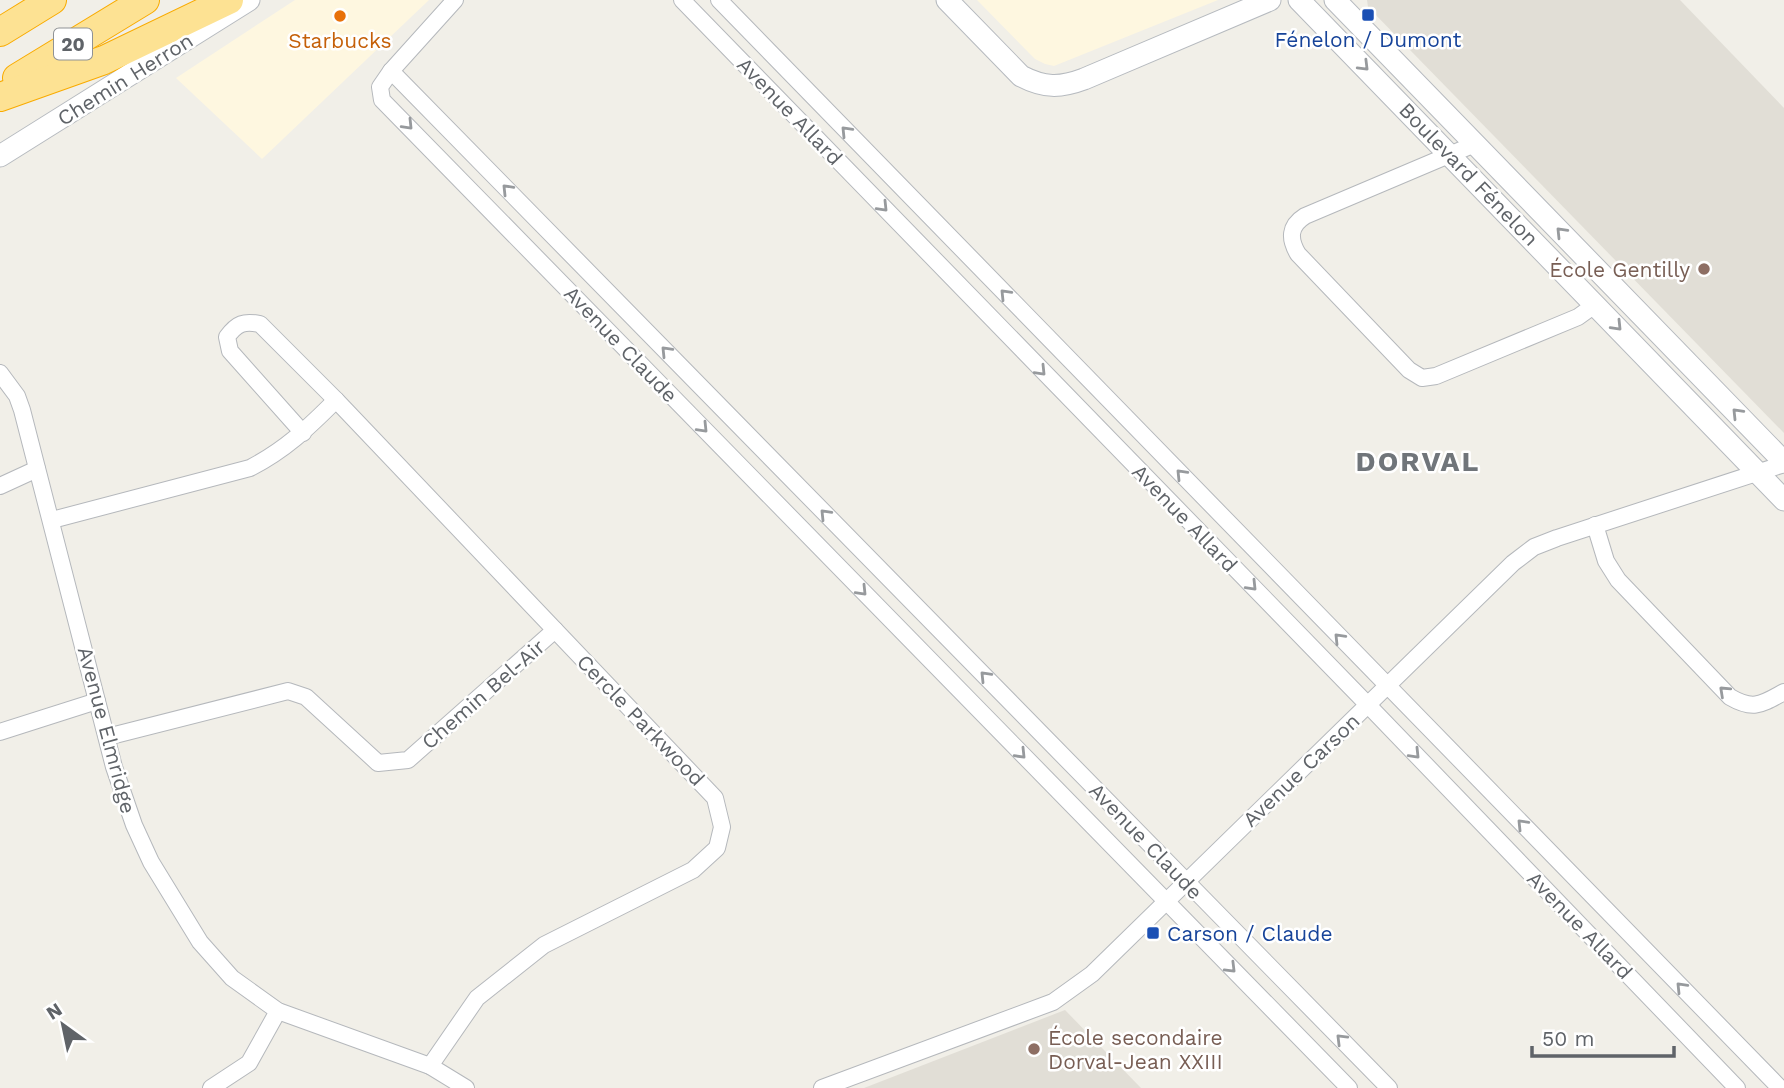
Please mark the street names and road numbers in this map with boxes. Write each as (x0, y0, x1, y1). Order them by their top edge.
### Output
street label: Chemin Herron (53, 27, 197, 131)
road number: 20 (54, 28, 92, 60)
street label: Avenue Allard (732, 52, 848, 170)
street label: Boulevard Fénelon (1394, 97, 1544, 251)
street label: Avenue Claude (559, 281, 683, 407)
street label: Avenue Allard (1127, 459, 1243, 577)
street label: Chemin Bel-Air (416, 633, 550, 754)
street label: Avenue Elmridge (73, 644, 141, 816)
street label: Cercle Parkwood (572, 649, 710, 791)
street label: Avenue Carson (1237, 708, 1365, 832)
street label: Avenue Claude (1084, 778, 1208, 904)
street label: Avenue Allard (1522, 866, 1638, 984)

